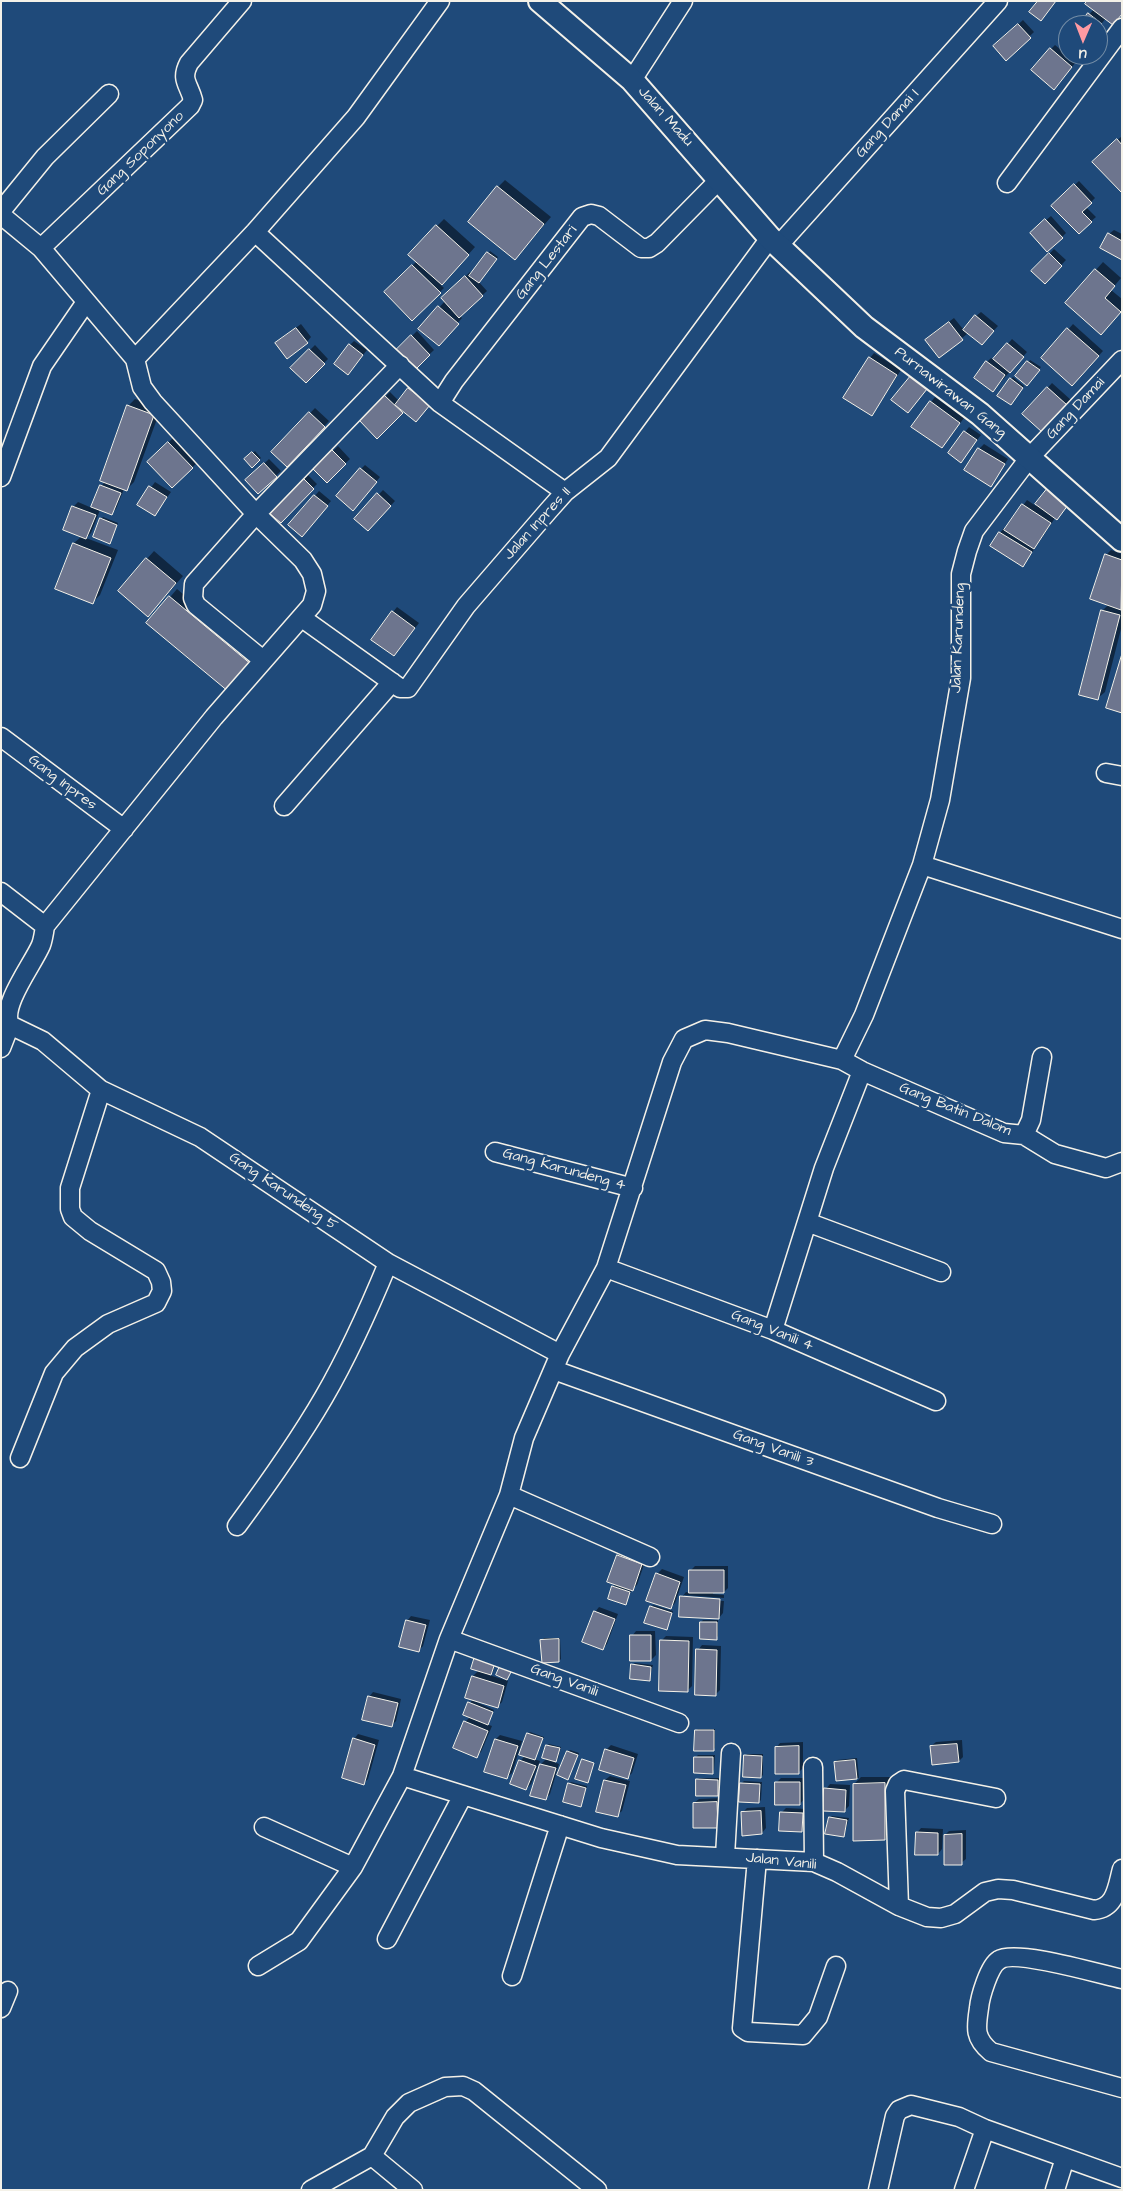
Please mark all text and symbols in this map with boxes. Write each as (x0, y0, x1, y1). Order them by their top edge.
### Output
north arrow (1058, 15, 1108, 65)
text: U (1079, 44, 1087, 64)
street label: Jalan Madu (633, 83, 697, 151)
street label: Gang Damai I (852, 86, 924, 162)
street label: Gang Soponyono (94, 108, 188, 200)
street label: Gang Lestari (512, 222, 582, 304)
street label: Purnawirawan Gang (890, 344, 1010, 442)
street label: Gang Damai (1043, 374, 1109, 444)
street label: Jalan Inpres II (501, 484, 575, 564)
street label: Jalan Karundeng (948, 583, 970, 693)
street label: Gang Inpres (24, 751, 100, 815)
street label: Gang Batin Dalom (896, 1079, 1014, 1141)
street label: Gang Karundeng 4 (501, 1145, 627, 1195)
street label: Gang Karundeng 5 (225, 1149, 341, 1235)
street label: Gang Vanili 4 (728, 1306, 816, 1356)
street label: Gang Vanili 3 (730, 1426, 816, 1472)
street label: Gang Vanili (528, 1660, 600, 1702)
street label: Jalan Vanili (745, 1849, 817, 1875)

